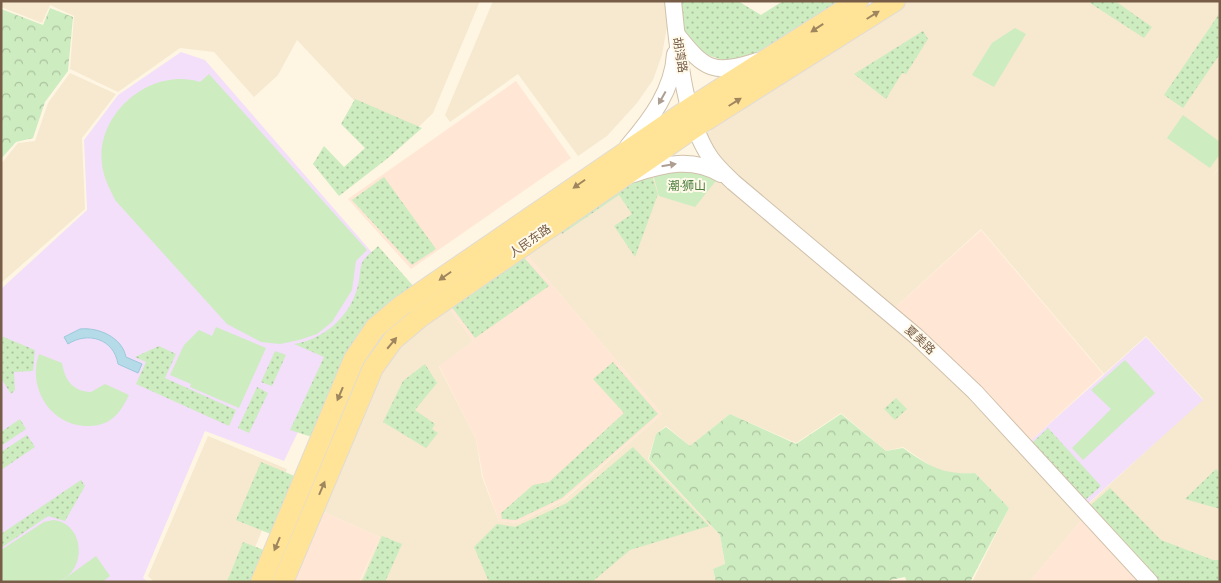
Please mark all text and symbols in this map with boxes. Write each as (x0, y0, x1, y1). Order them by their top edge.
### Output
one-way arrow (866, 11, 879, 20)
one-way arrow (810, 23, 824, 32)
street label: 胡湾路 (670, 36, 690, 74)
one-way arrow (658, 91, 667, 104)
one-way arrow (729, 97, 742, 107)
one-way arrow (662, 160, 678, 168)
one-way arrow (572, 179, 586, 189)
park label: 潮·狮山 (668, 179, 706, 193)
street label: 人民东路 (506, 221, 554, 261)
one-way arrow (438, 271, 452, 281)
street label: 夏美路 (902, 323, 938, 357)
one-way arrow (386, 336, 397, 349)
one-way arrow (335, 387, 343, 401)
one-way arrow (319, 481, 326, 496)
one-way arrow (272, 537, 280, 551)

